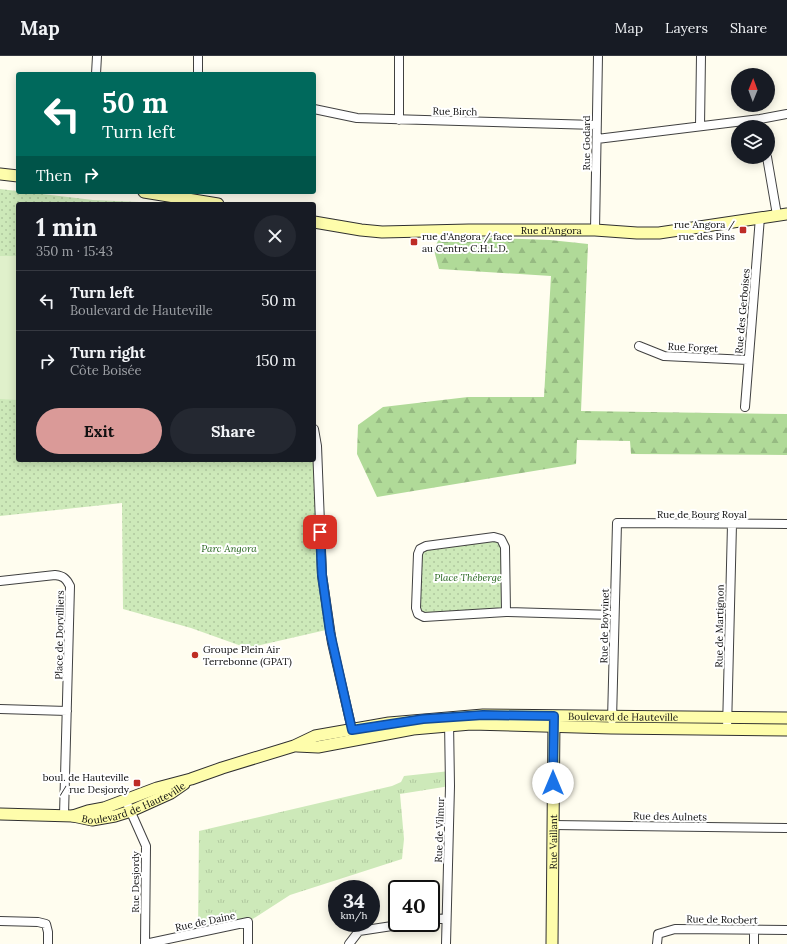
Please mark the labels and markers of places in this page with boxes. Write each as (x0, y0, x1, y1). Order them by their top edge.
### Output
place label: rue Angora / rue des Pins (674, 218, 735, 243)
marker: rue Angora / rue des Pins (738, 225, 748, 235)
place label: rue d'Angora / face au Centre C.H.L.D. (422, 230, 513, 255)
marker: rue d'Angora / face au Centre C.H.L.D. (409, 237, 419, 247)
pin (303, 515, 337, 549)
place label: Groupe Plein Air Terrebonne (GPAT) (203, 643, 292, 668)
marker: Groupe Plein Air Terrebonne (GPAT) (190, 650, 200, 660)
place label: boul. de Hauteville / rue Desjordy (43, 771, 130, 796)
marker: boul. de Hauteville / rue Desjordy (132, 778, 142, 788)

